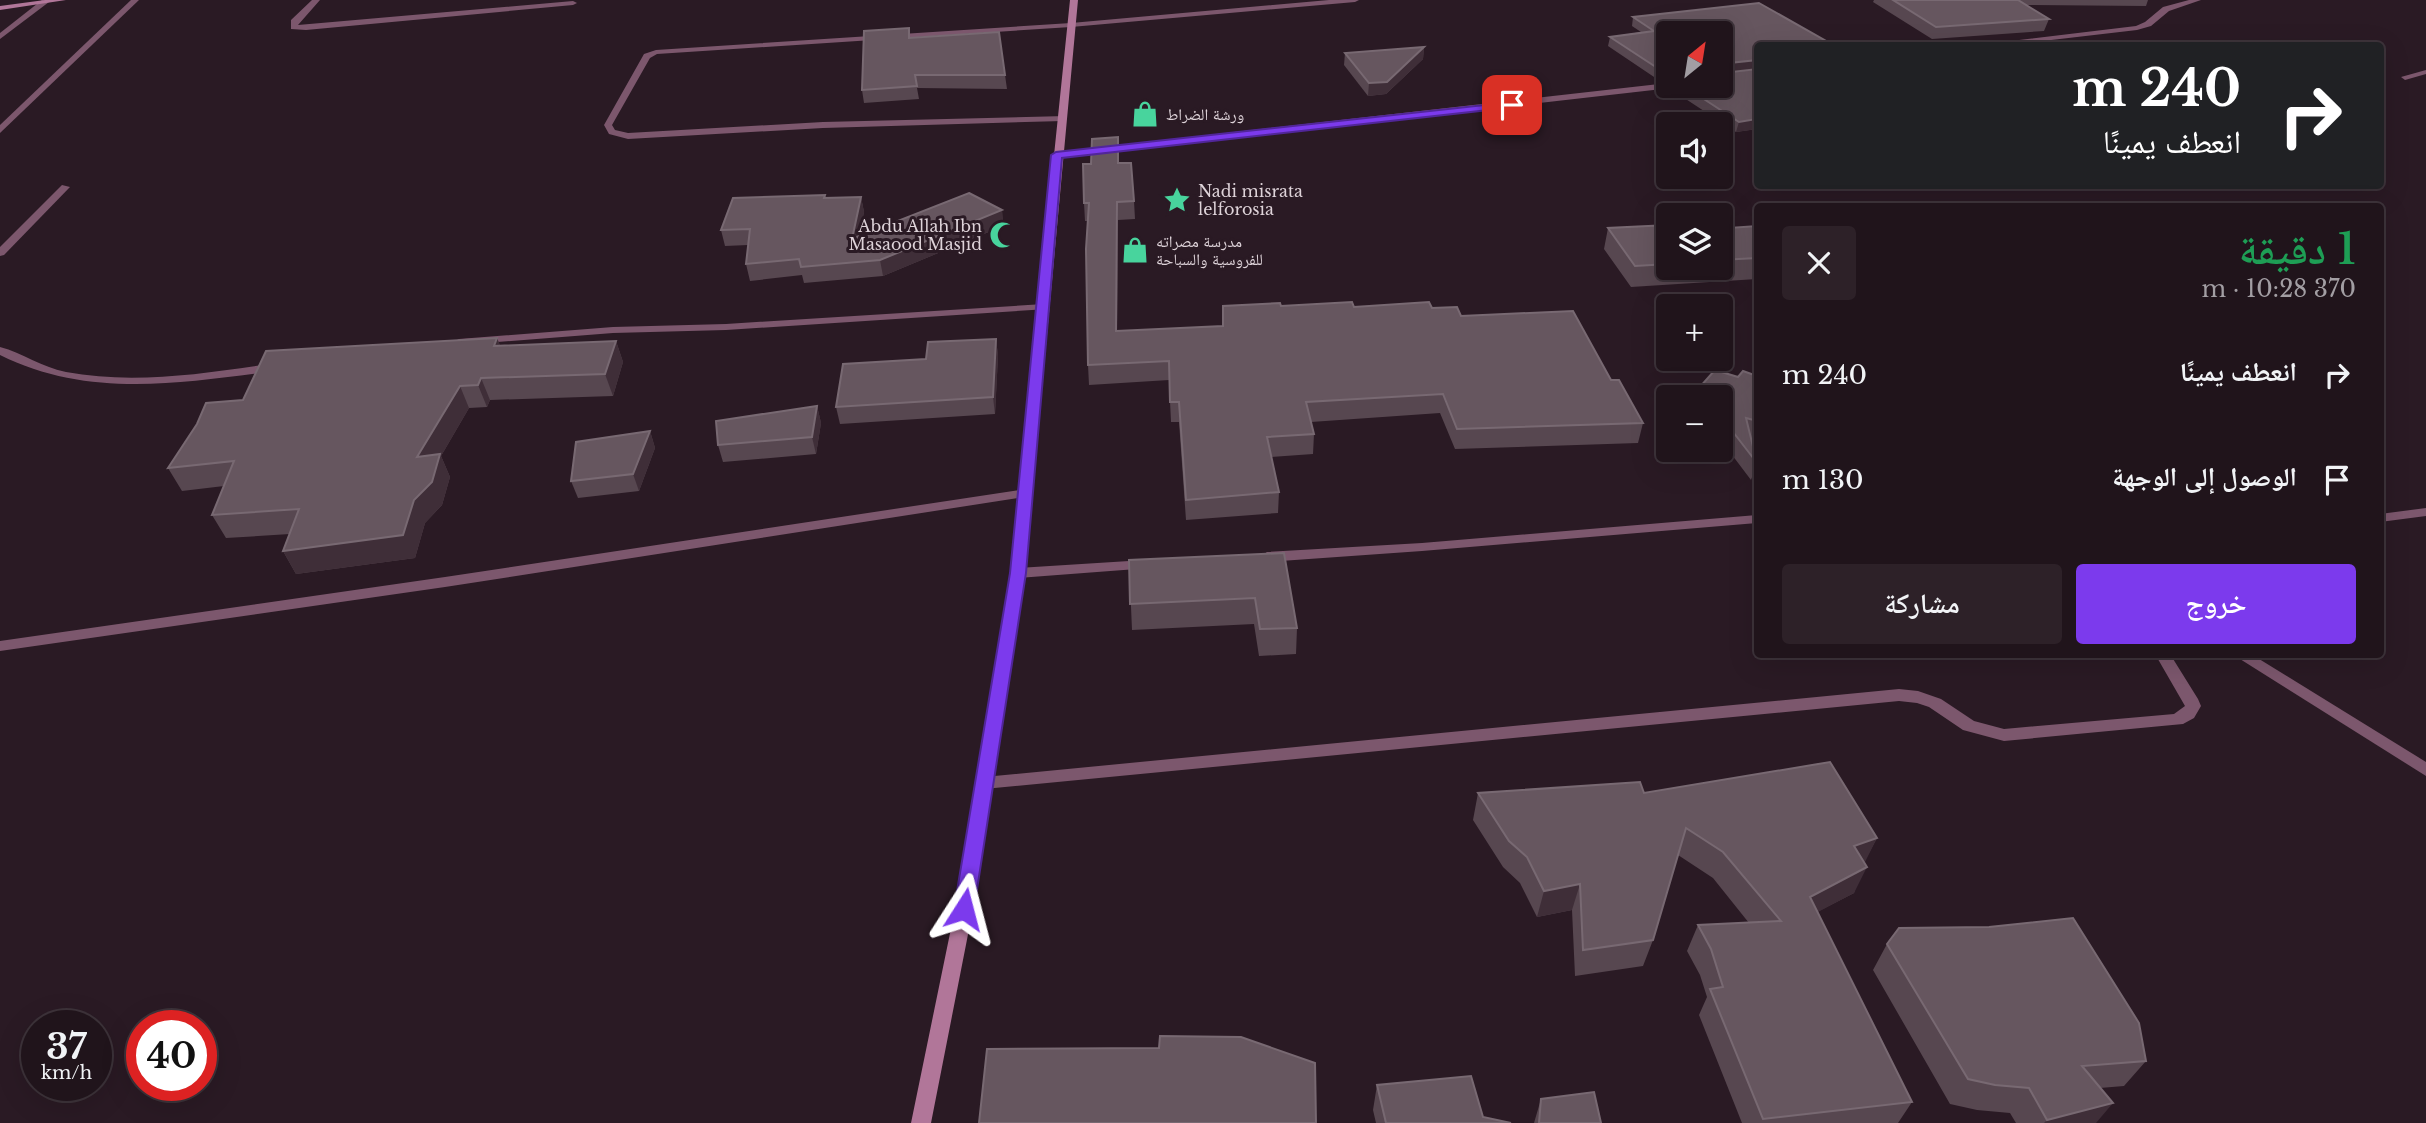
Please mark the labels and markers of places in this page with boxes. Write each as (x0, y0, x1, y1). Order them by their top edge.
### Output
pin (1482, 75, 1542, 135)
shop icon: ورشة الضراط (1130, 99, 1160, 129)
place label: ورشة الضراط (1166, 104, 1244, 124)
place label: Nadi misrata lelforosia (1198, 181, 1303, 219)
place icon: Nadi misrata lelforosia (1162, 185, 1192, 215)
place label: Abdu Allah Ibn Masaood Masjid (849, 216, 982, 254)
mosque icon: Abdu Allah Ibn Masaood Masjid (988, 220, 1018, 250)
place label: مدرسة مصراته للفروسية والسباحة (1156, 231, 1263, 269)
shop icon: مدرسة مصراته للفروسية والسباحة (1120, 235, 1150, 265)

